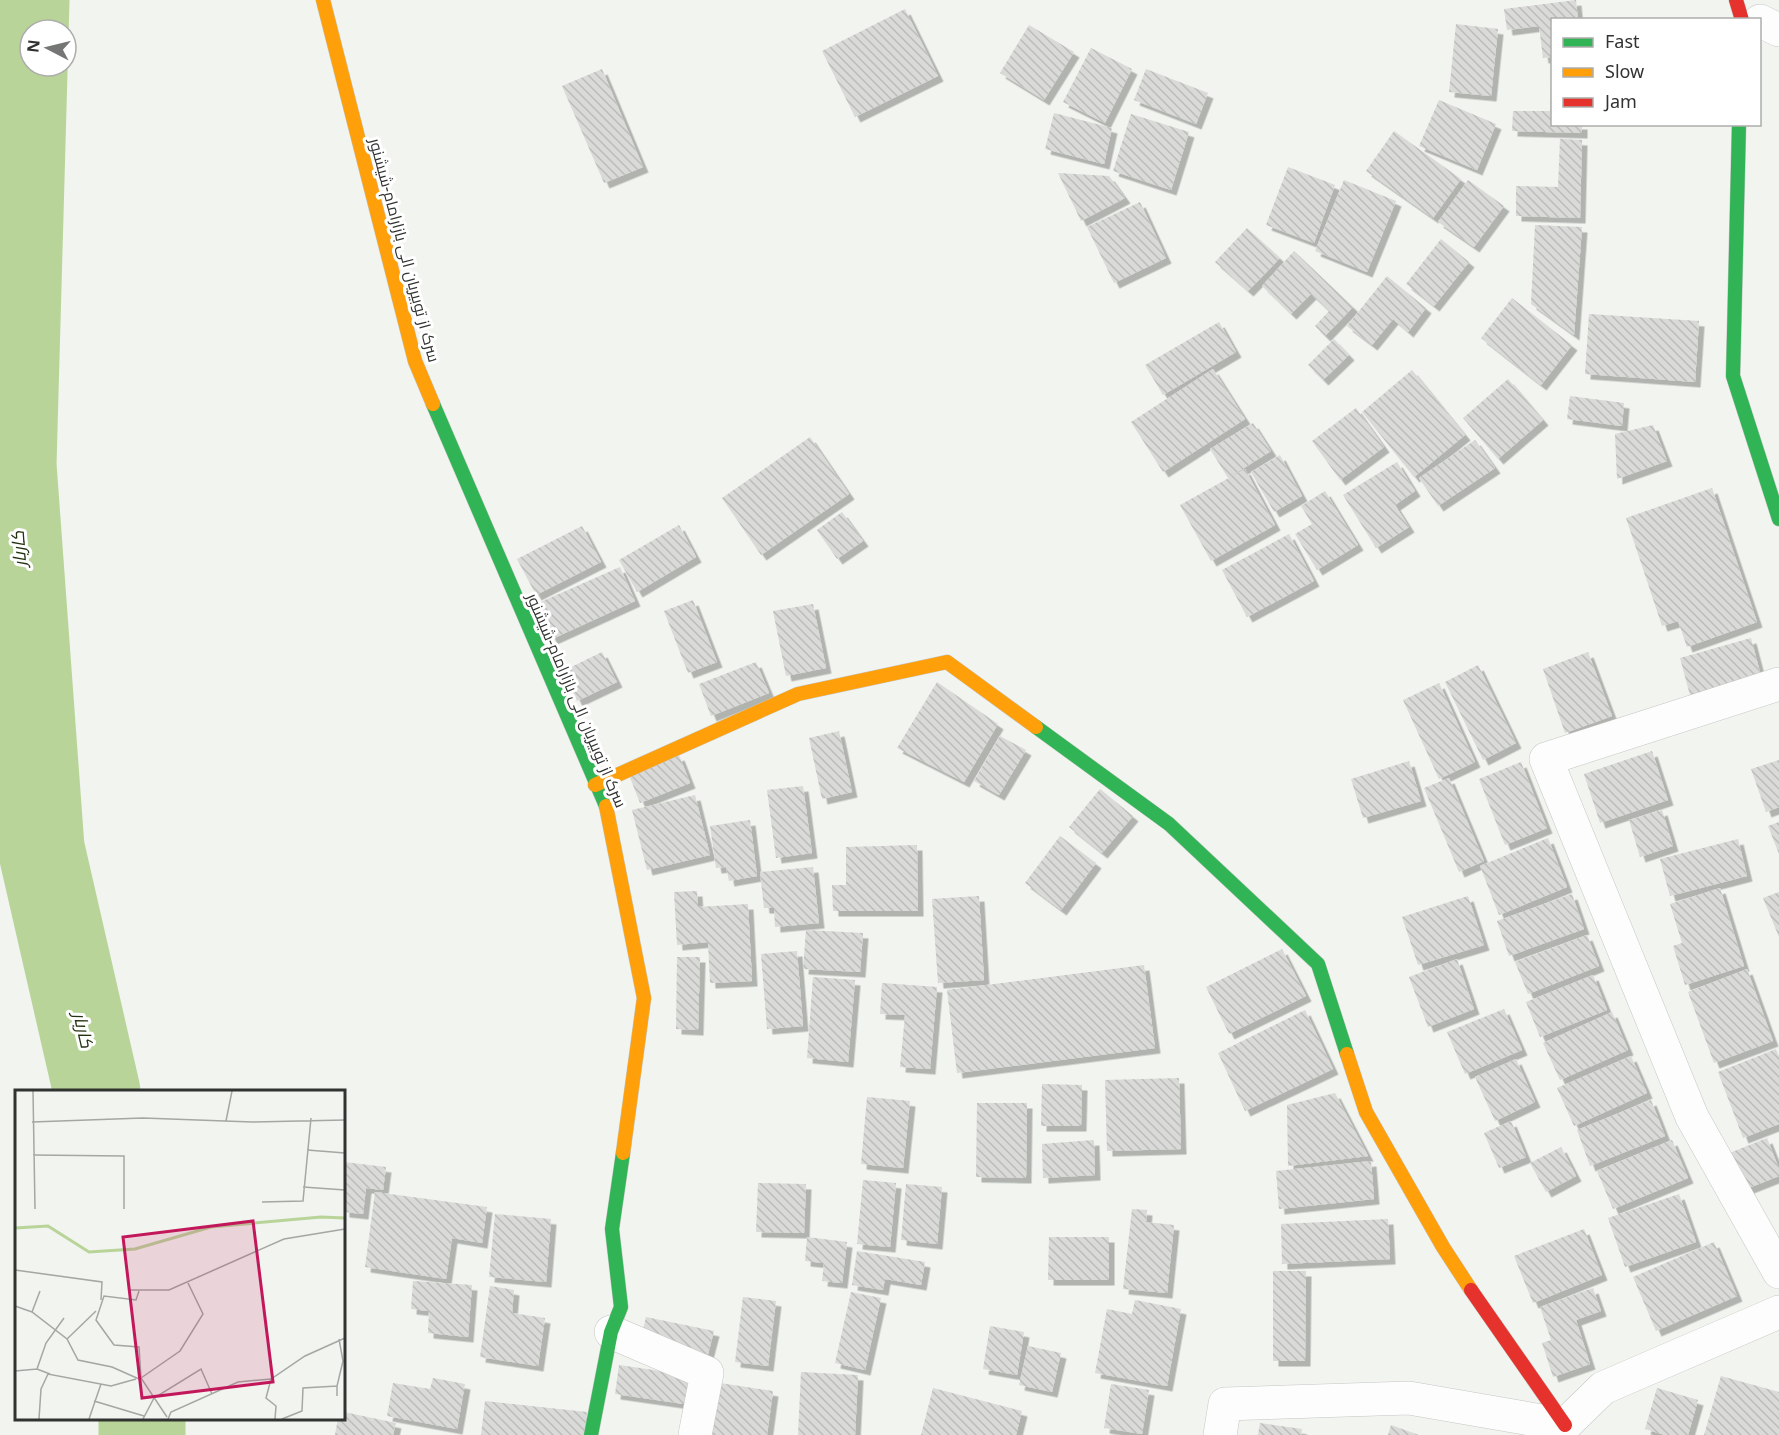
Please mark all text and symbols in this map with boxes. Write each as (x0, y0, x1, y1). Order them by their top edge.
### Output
north arrow (18, 18, 78, 78)
legend (1551, 18, 1761, 126)
text: Fast (1605, 29, 1640, 53)
text: N (21, 38, 45, 54)
text: Slow (1605, 59, 1644, 83)
text: Jam (1603, 89, 1637, 113)
street label: سرک از توبیریان الی بازارامام-شیشنور (363, 134, 446, 365)
water label: کاربار (5, 529, 31, 570)
street label: سرک از توبیریان الی بازارامام-شیشنور (520, 588, 632, 811)
water label: کاربار (68, 1008, 100, 1051)
inset map (15, 1090, 345, 1420)

